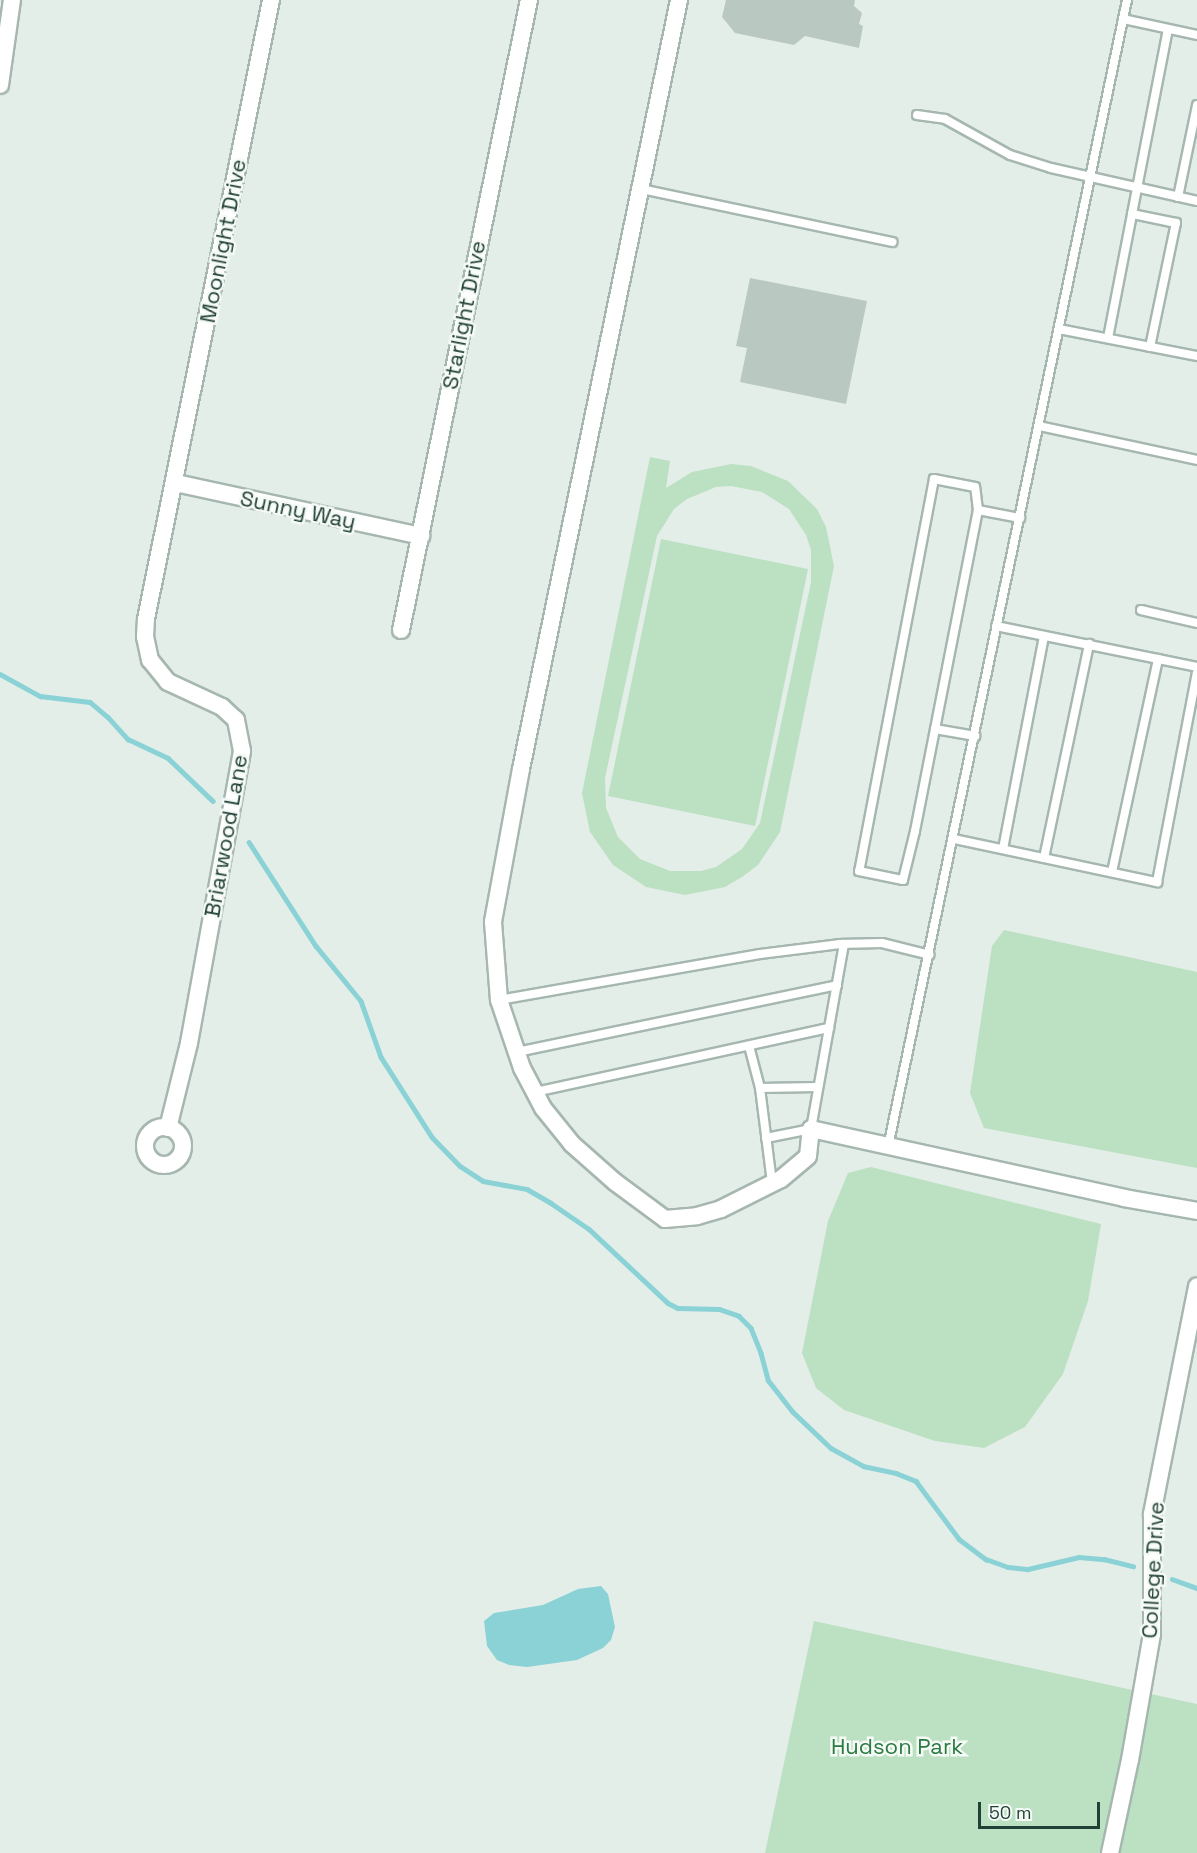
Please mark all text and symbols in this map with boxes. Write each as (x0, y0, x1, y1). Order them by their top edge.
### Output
street label: Moonlight Drive (194, 157, 252, 325)
street label: Starlight Drive (437, 238, 491, 392)
street label: Sunny Way (238, 485, 358, 535)
street label: Briarwood Lane (199, 753, 253, 919)
street label: College Drive (1136, 1501, 1170, 1639)
park label: Hudson Park (831, 1734, 963, 1760)
scale bar (981, 1790, 1102, 1828)
text: 50 m (989, 1801, 1031, 1824)

